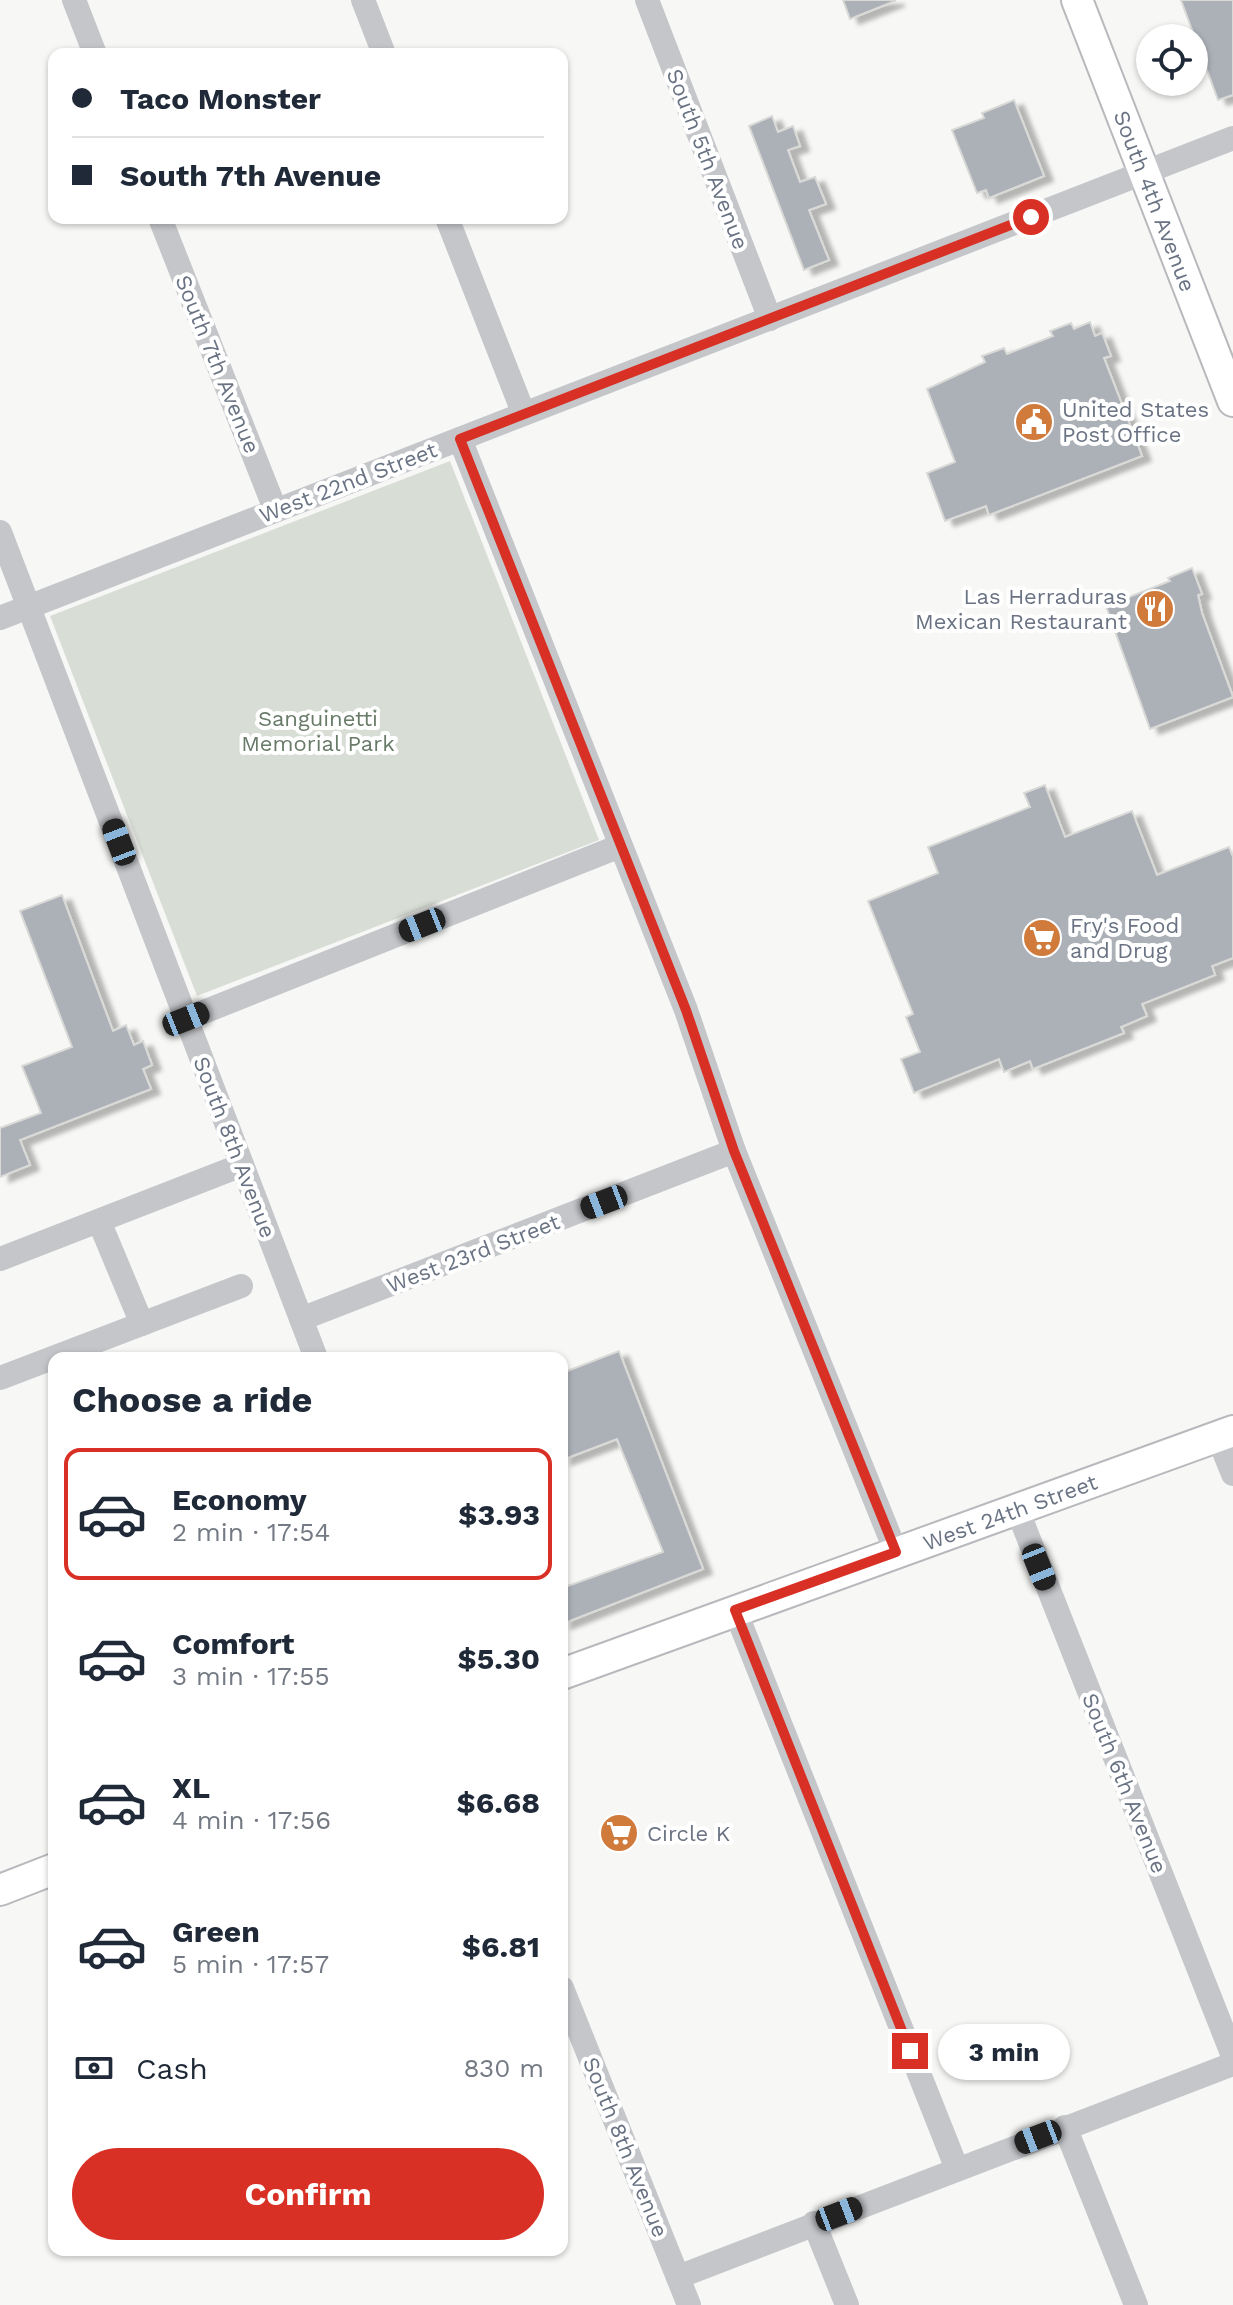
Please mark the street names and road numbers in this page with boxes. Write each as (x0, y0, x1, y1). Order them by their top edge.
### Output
street label: South 5th Avenue (662, 65, 753, 253)
street label: South 4th Avenue (1108, 107, 1201, 295)
street label: South 7th Avenue (170, 271, 265, 457)
street label: West 22nd Street (256, 437, 441, 528)
street label: South 8th Avenue (188, 1053, 281, 1241)
street label: West 23rd Street (383, 1209, 563, 1298)
street label: West 24th Street (920, 1469, 1101, 1556)
street label: South 6th Avenue (1077, 1690, 1172, 1877)
street label: South 8th Avenue (578, 2053, 673, 2241)

